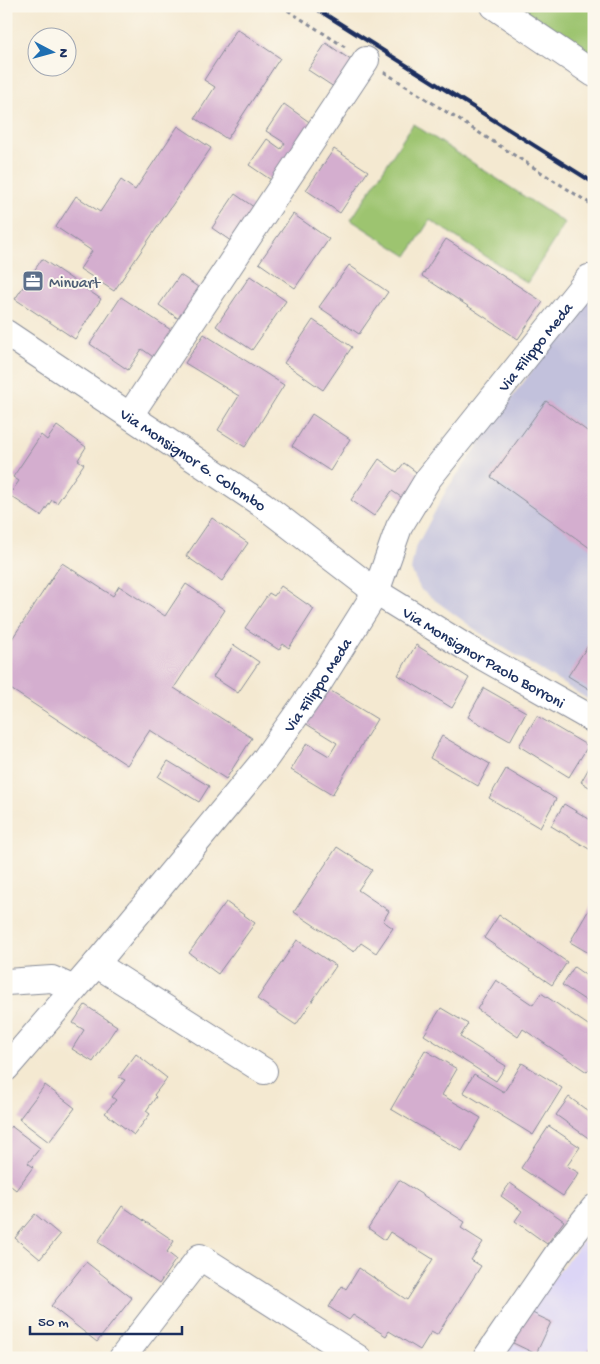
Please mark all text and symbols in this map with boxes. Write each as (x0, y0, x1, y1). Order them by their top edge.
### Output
north arrow (28, 28, 78, 78)
text: N (54, 48, 71, 59)
office icon: Minuart (21, 269, 45, 293)
place label: Minuart (49, 275, 101, 294)
street label: Via Filippo Meda (495, 299, 579, 398)
street label: Via Monsignor G. Colombo (114, 405, 269, 517)
street label: Via Monsignor Paolo Borroni (397, 604, 567, 714)
street label: Via Filippo Meda (281, 635, 358, 738)
scale bar (30, 1304, 182, 1336)
text: 50 m (38, 1314, 69, 1332)

